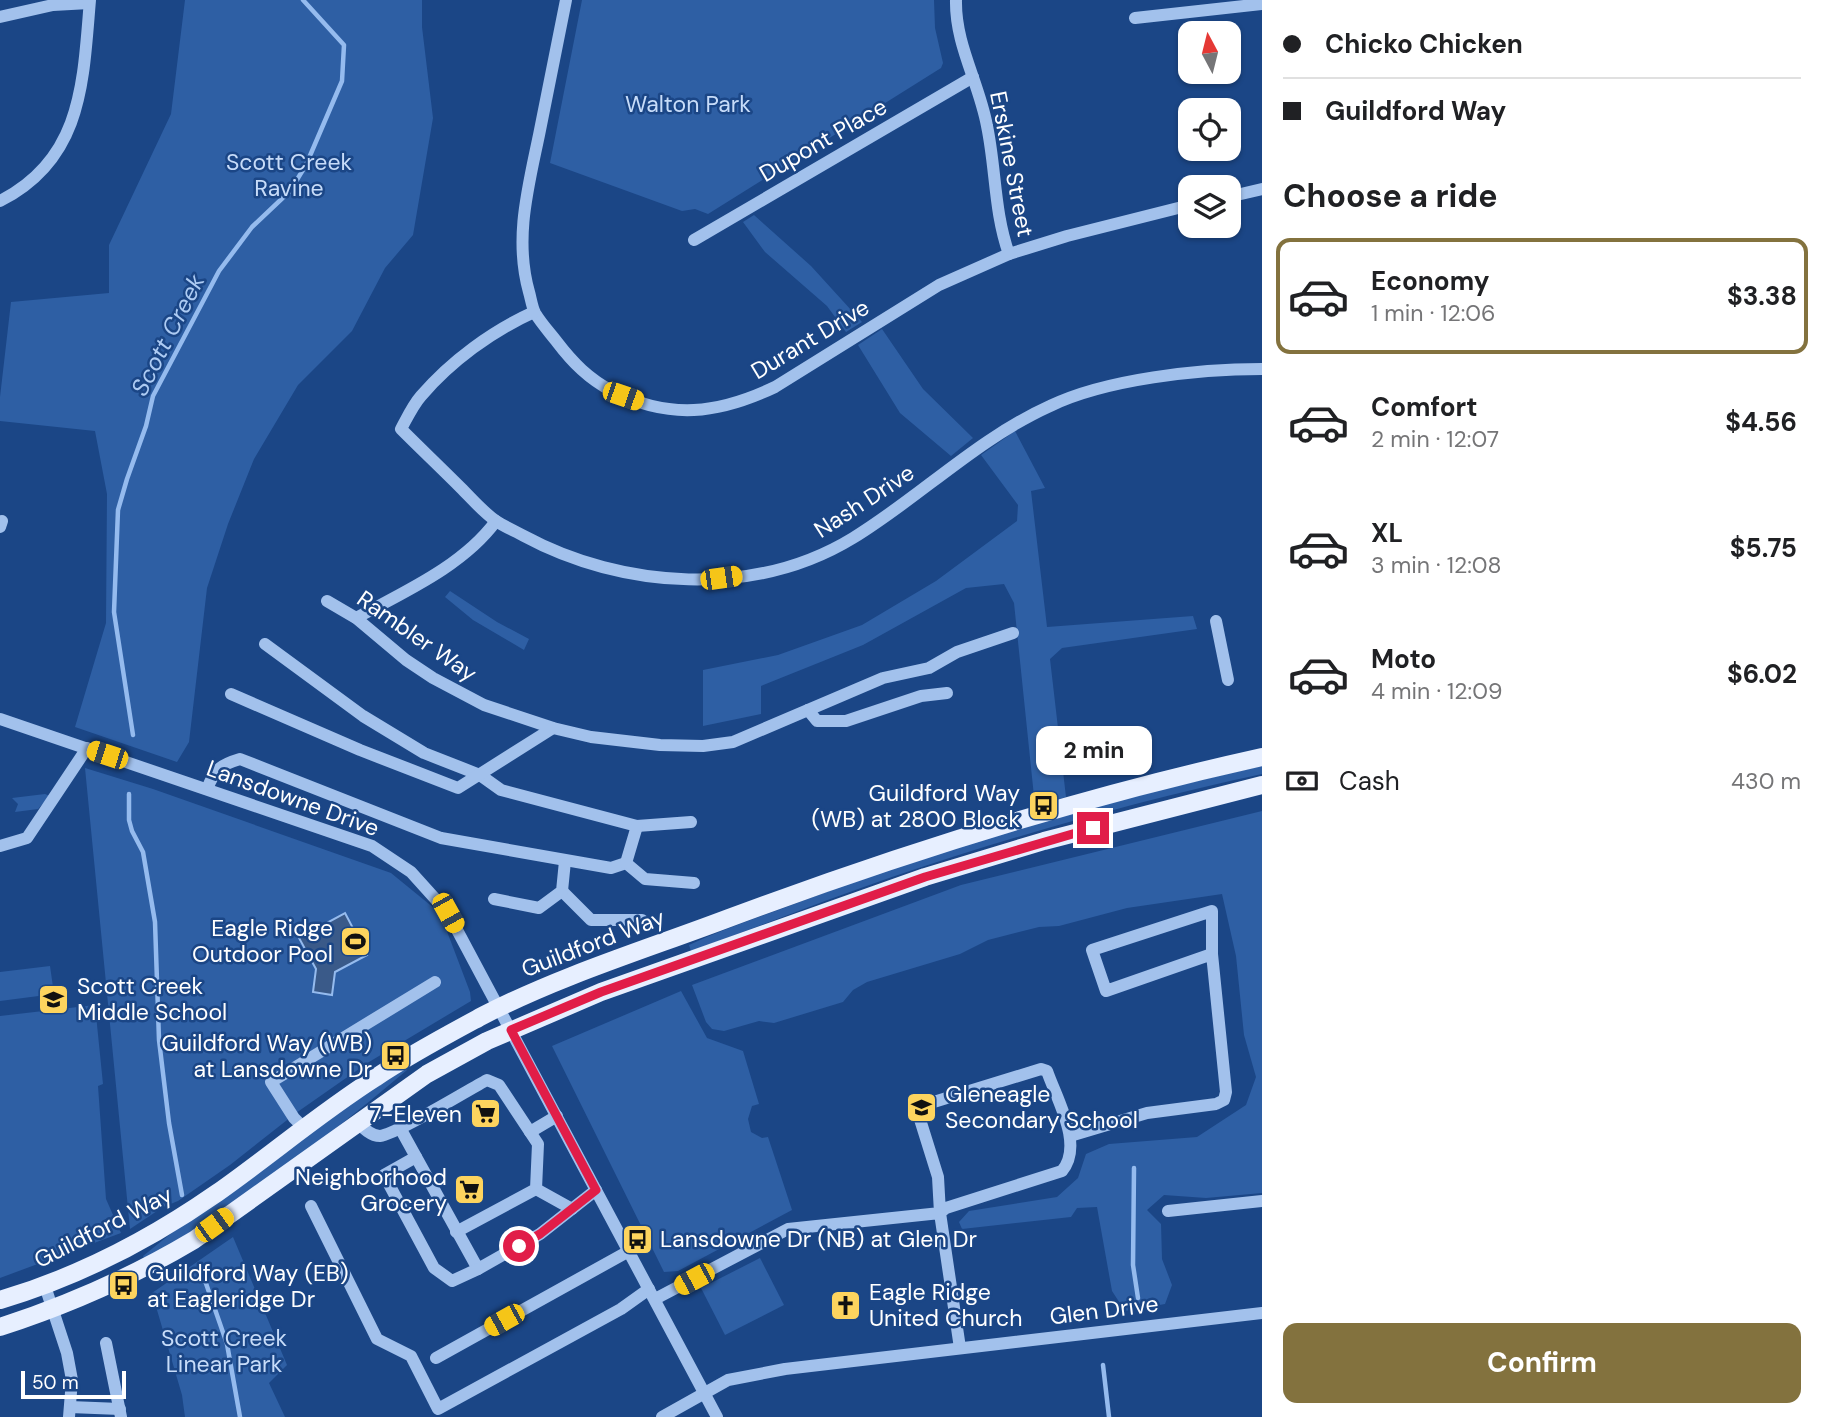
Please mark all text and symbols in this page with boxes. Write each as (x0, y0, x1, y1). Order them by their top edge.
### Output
north arrow (1178, 21, 1241, 84)
map controls (1178, 21, 1241, 238)
text: Chicko Chicken (1325, 27, 1523, 61)
park label: Walton Park (625, 89, 751, 119)
street label: Erskine Street (983, 89, 1041, 239)
street label: Dupont Place (754, 91, 892, 189)
text: Guildford Way (1325, 94, 1506, 128)
button: locate (1178, 98, 1241, 161)
park label: Scott Creek Ravine (226, 147, 352, 203)
button: layers (1178, 175, 1241, 238)
text: Choose a ride (1283, 175, 1498, 217)
text: Economy (1371, 264, 1489, 298)
icon: car (1287, 265, 1350, 328)
water label: Scott Creek (124, 268, 212, 401)
text: $3.38 (1727, 279, 1797, 313)
street label: Durant Drive (745, 292, 875, 386)
text: 1 min · 12:06 (1371, 298, 1496, 328)
car (600, 379, 647, 413)
text: Comfort (1371, 390, 1477, 424)
icon: car (1287, 391, 1350, 454)
text: $4.56 (1725, 405, 1797, 439)
text: 2 min · 12:07 (1371, 424, 1499, 454)
street label: Nash Drive (808, 457, 920, 545)
text: XL (1371, 516, 1403, 550)
icon: car (1287, 517, 1350, 580)
text: $5.75 (1730, 531, 1797, 565)
text: 3 min · 12:08 (1371, 550, 1502, 580)
car (699, 565, 744, 591)
street label: Rambler Way (351, 584, 483, 688)
text: Moto (1371, 642, 1436, 676)
icon: car (1287, 643, 1350, 706)
text: $6.02 (1727, 657, 1797, 691)
text: 4 min · 12:09 (1371, 676, 1502, 706)
callout: 2 min (1035, 726, 1151, 776)
text: 2 min (1064, 735, 1124, 765)
car (84, 739, 131, 771)
street label: Lansdowne Drive (203, 753, 383, 843)
icon: cash (1283, 762, 1321, 800)
text: Cash (1339, 764, 1400, 798)
text: 430 m (1731, 766, 1801, 796)
place label: Guildford Way (WB) at 2800 Block (811, 778, 1020, 834)
bus stop icon: Guildford Way (WB) at 2800 Block (1026, 789, 1060, 823)
route end (1077, 812, 1109, 844)
car (429, 890, 468, 936)
street label: Guildford Way (517, 902, 669, 984)
place label: Eagle Ridge Outdoor Pool (192, 913, 333, 969)
sports icon: Eagle Ridge Outdoor Pool (339, 924, 373, 958)
place label: Scott Creek Middle School (77, 971, 227, 1027)
school or university icon: Scott Creek Middle School (37, 982, 71, 1016)
place label: Guildford Way (WB) at Lansdowne Dr (161, 1028, 372, 1084)
bus stop icon: Guildford Way (WB) at Lansdowne Dr (378, 1039, 412, 1073)
place label: Gleneagle Secondary School (945, 1079, 1138, 1135)
school or university icon: Gleneagle Secondary School (905, 1090, 939, 1124)
supermarket icon: 7-Eleven (468, 1097, 502, 1131)
place label: 7-Eleven (370, 1099, 462, 1129)
place label: Neighborhood Grocery (295, 1162, 447, 1218)
supermarket icon: Neighborhood Grocery (453, 1173, 487, 1207)
street label: Guildford Way (29, 1179, 177, 1275)
car (191, 1204, 238, 1246)
bus stop icon: Lansdowne Dr (NB) at Glen Dr (620, 1222, 654, 1256)
place label: Lansdowne Dr (NB) at Glen Dr (660, 1224, 977, 1254)
route start (503, 1230, 535, 1262)
place label: Guildford Way (EB) at Eagleridge Dr (147, 1258, 349, 1314)
car (671, 1260, 718, 1298)
bus stop icon: Guildford Way (EB) at Eagleridge Dr (107, 1269, 141, 1303)
place label: Eagle Ridge United Church (869, 1277, 1022, 1333)
church icon: Eagle Ridge United Church (829, 1288, 863, 1322)
street label: Glen Drive (1048, 1288, 1160, 1332)
car (481, 1301, 528, 1339)
park label: Scott Creek Linear Park (161, 1323, 287, 1379)
button: Confirm (1283, 1323, 1801, 1403)
scale bar (21, 1368, 126, 1400)
text: 50 m (32, 1370, 79, 1395)

